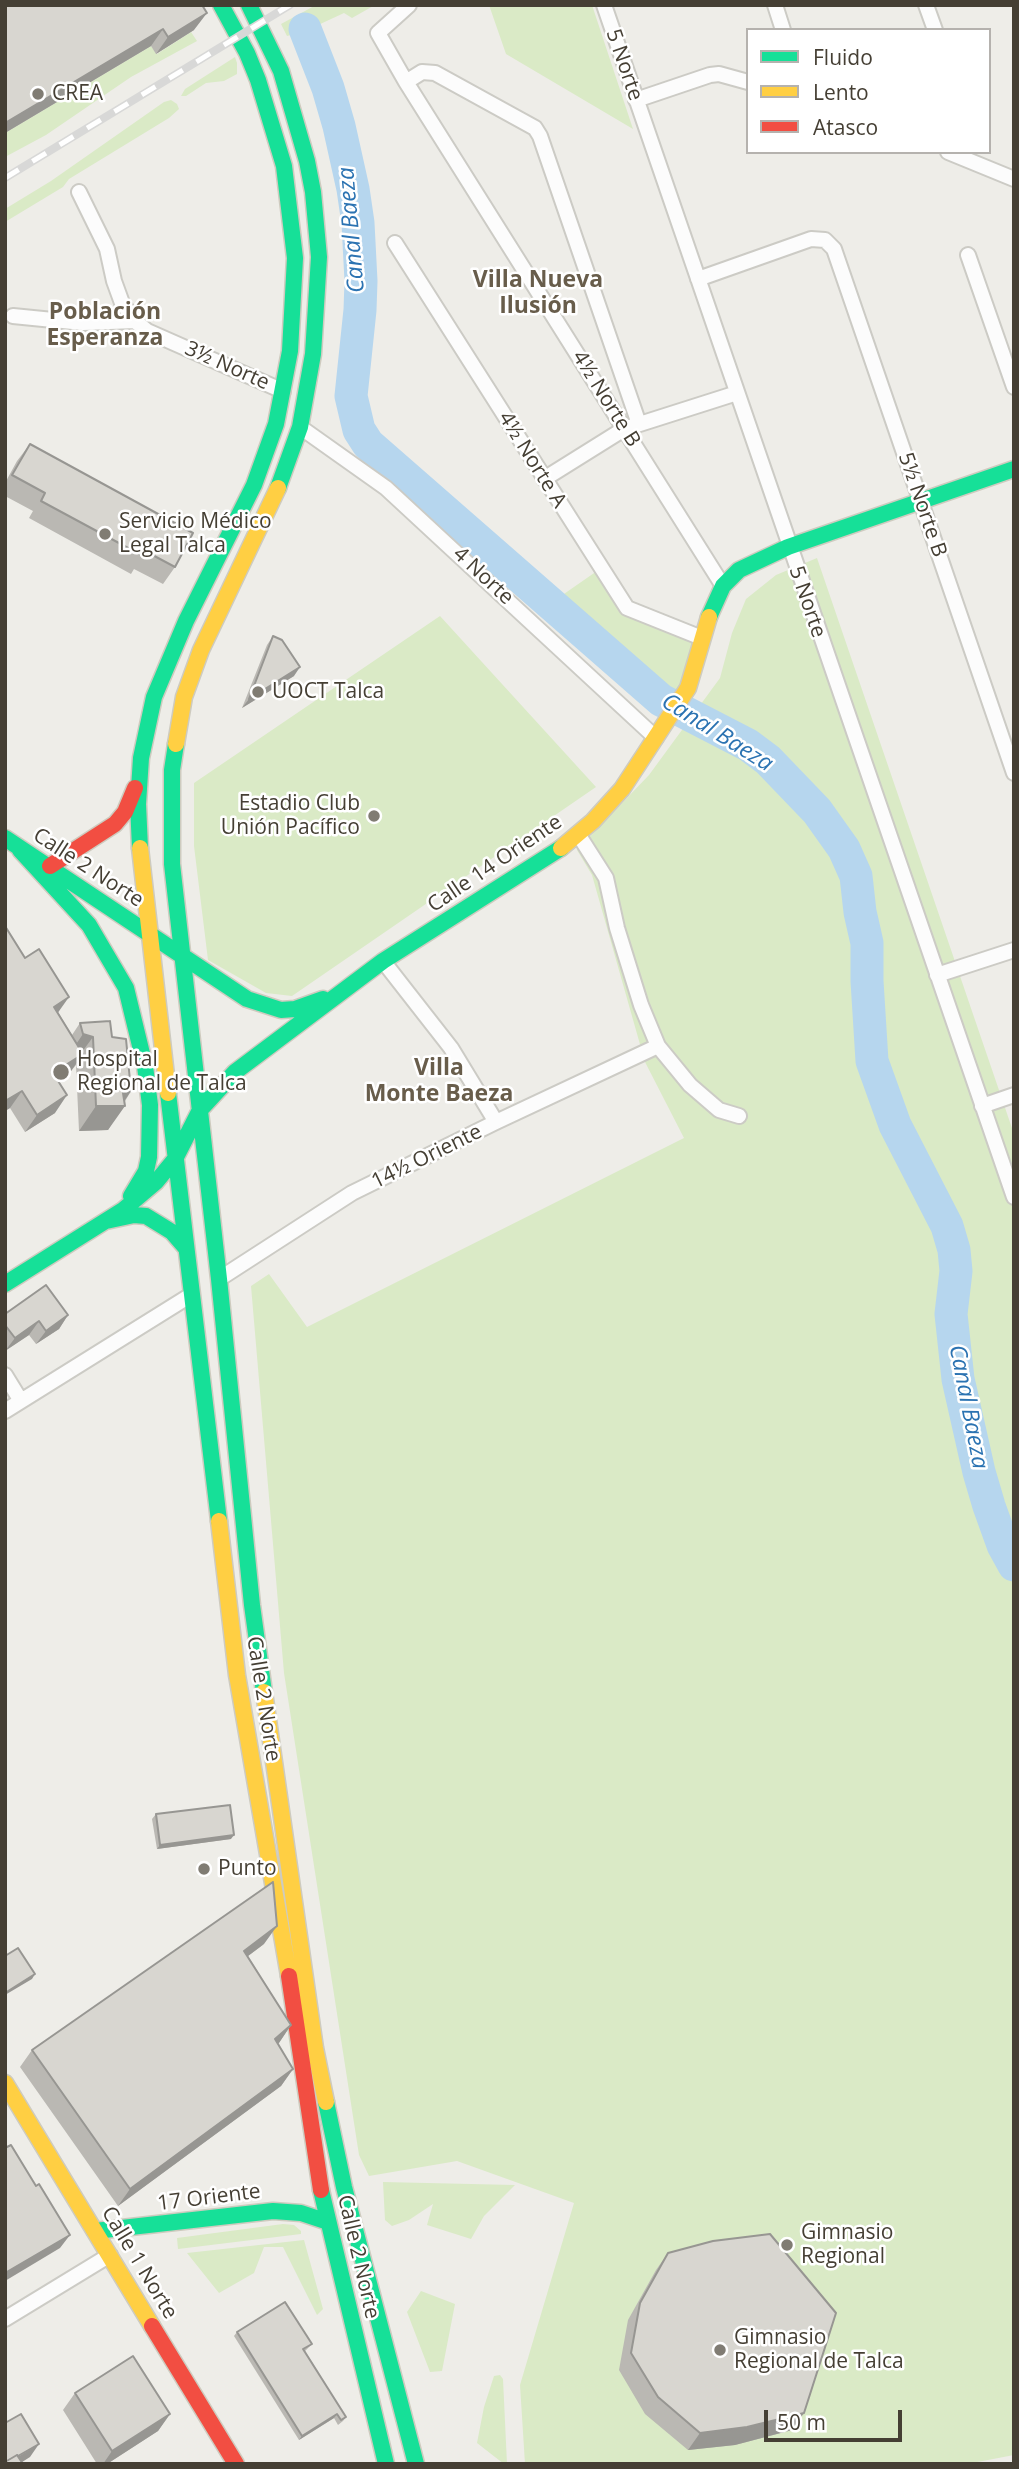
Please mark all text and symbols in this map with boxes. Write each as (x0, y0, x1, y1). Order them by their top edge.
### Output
street label: 5 Norte (600, 26, 648, 104)
legend (746, 28, 991, 154)
text: Fluido (813, 43, 873, 71)
text: Lento (813, 78, 869, 106)
place label: CREA (52, 81, 103, 107)
marker: CREA (30, 86, 46, 102)
text: Atasco (813, 113, 878, 141)
water label: Canal Baeza (333, 166, 371, 294)
district label: Villa Nueva Ilusión (473, 266, 603, 320)
district label: Población Esperanza (46, 298, 164, 352)
street label: 3½ Norte (181, 336, 273, 396)
street label: 4½ Norte B (566, 346, 646, 452)
street label: 4½ Norte A (493, 407, 571, 513)
street label: 5½ Norte B (892, 449, 952, 561)
place label: Servicio Médico Legal Talca (119, 509, 272, 559)
marker: Servicio Médico Legal Talca (97, 526, 113, 542)
street label: 4 Norte (447, 542, 519, 610)
street label: 5 Norte (783, 563, 831, 641)
place label: UOCT Talca (272, 679, 384, 705)
marker: UOCT Talca (250, 684, 266, 700)
water label: Canal Baeza (656, 688, 778, 778)
place label: Estadio Club Unión Pacífico (221, 791, 360, 841)
marker: Estadio Club Unión Pacífico (366, 808, 382, 824)
street label: Calle 14 Oriente (423, 810, 567, 918)
street label: Calle 2 Norte (28, 823, 148, 913)
place label: Hospital Regional de Talca (77, 1047, 247, 1097)
district label: Villa Monte Baeza (365, 1054, 513, 1108)
marker: Hospital Regional de Talca (51, 1062, 71, 1082)
street label: 14½ Oriente (368, 1119, 486, 1195)
water label: Canal Baeza (942, 1343, 994, 1471)
street label: Calle 2 Norte (241, 1635, 285, 1763)
place label: Punto (218, 1856, 277, 1882)
marker: Punto (196, 1861, 212, 1877)
street label: 17 Oriente (156, 2179, 262, 2217)
street label: Calle 2 Norte (331, 2193, 385, 2321)
street label: Calle 1 Norte (96, 2202, 182, 2324)
place label: Gimnasio Regional (801, 2220, 894, 2270)
marker: Gimnasio Regional (779, 2237, 795, 2253)
place label: Gimnasio Regional de Talca (734, 2325, 904, 2375)
marker: Gimnasio Regional de Talca (712, 2342, 728, 2358)
scale bar (767, 2396, 905, 2440)
text: 50 m (777, 2408, 826, 2436)

